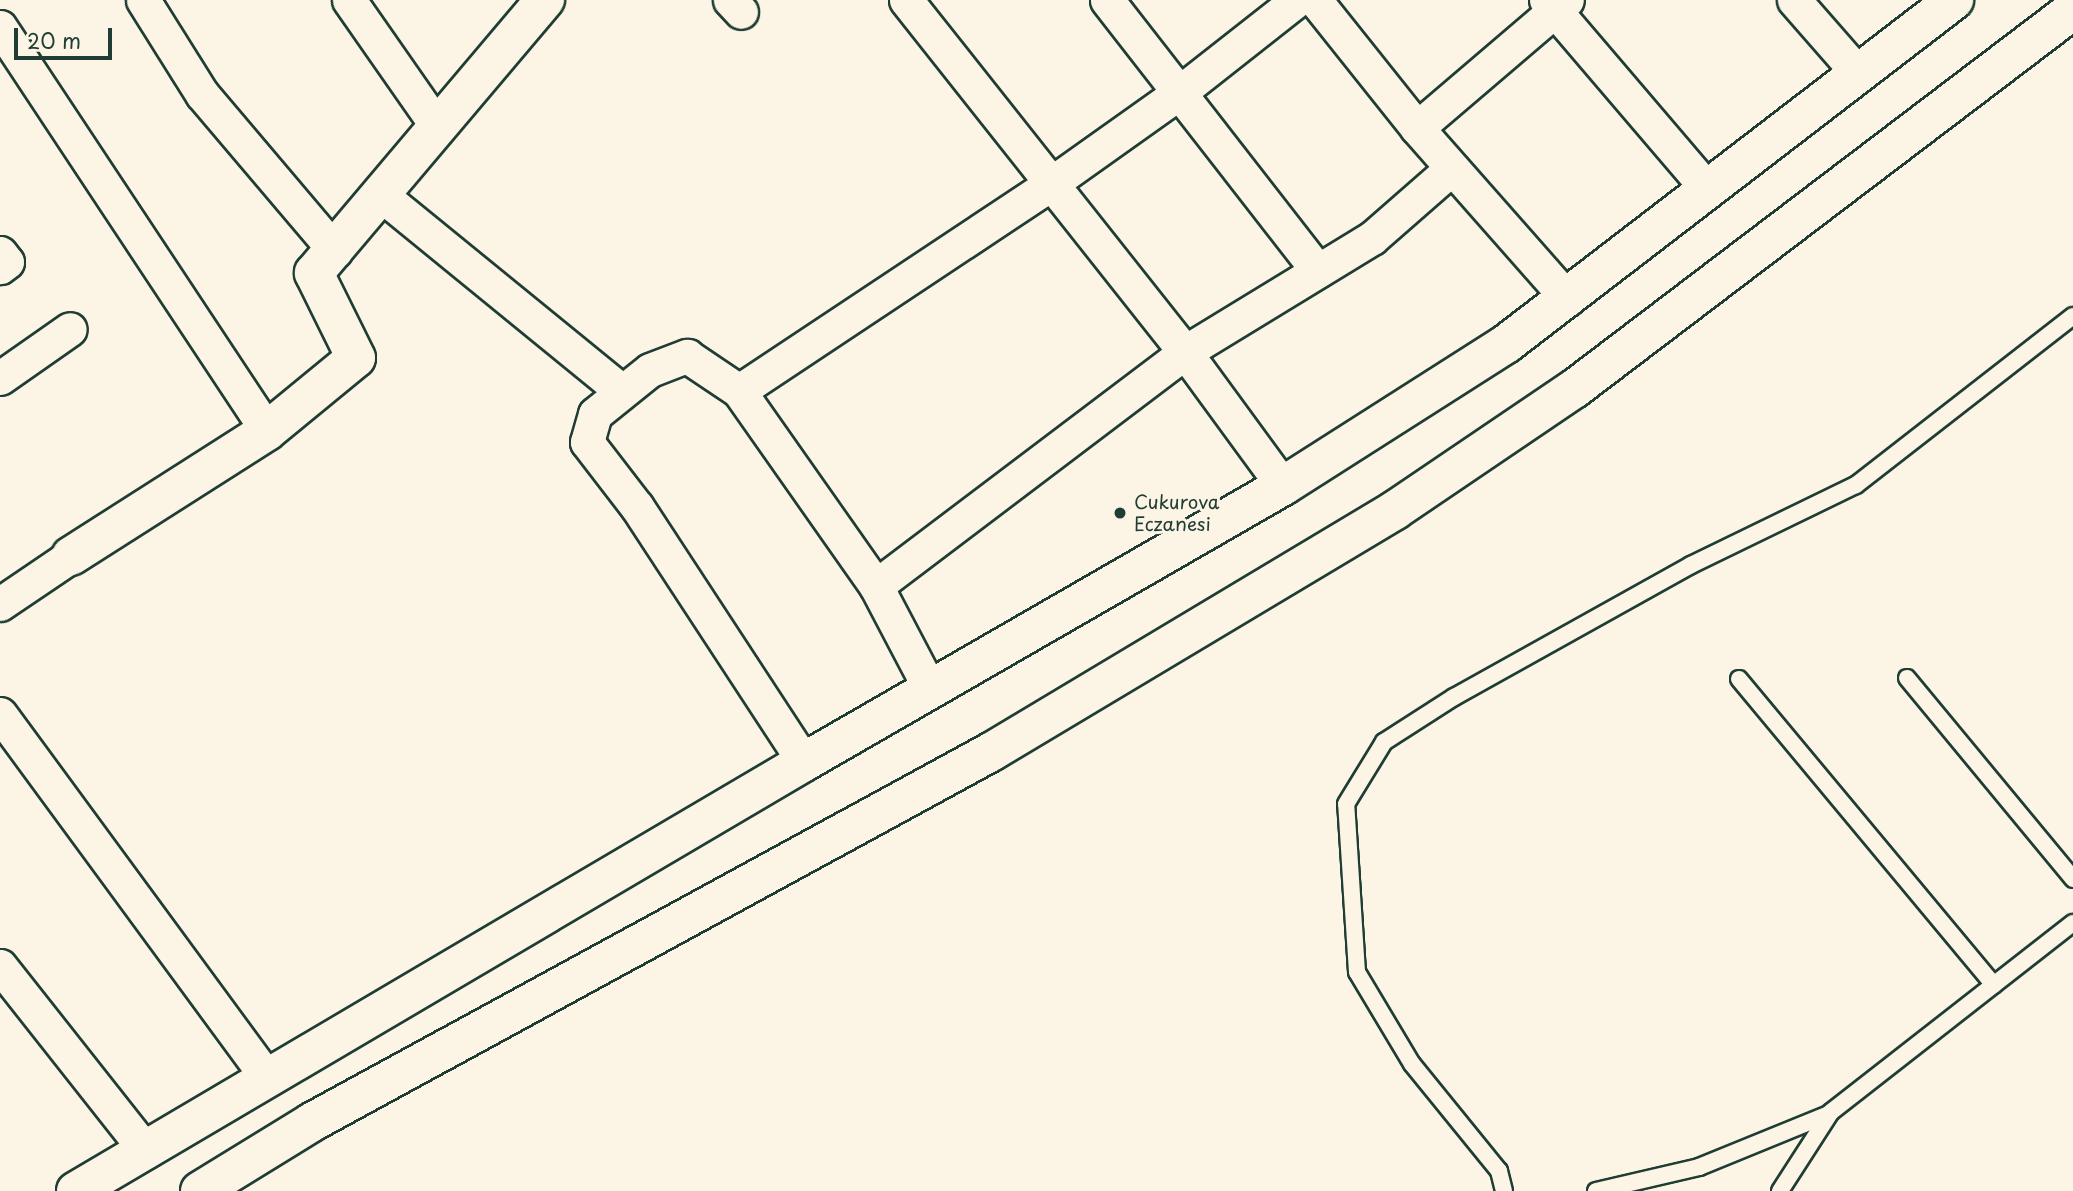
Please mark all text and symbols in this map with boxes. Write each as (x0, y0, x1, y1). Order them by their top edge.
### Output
scale bar (18, 14, 116, 58)
text: 20 m (27, 24, 81, 56)
place label: Cukurova Eczanesi (1134, 491, 1219, 535)
marker: Cukurova Eczanesi (1112, 505, 1128, 521)

